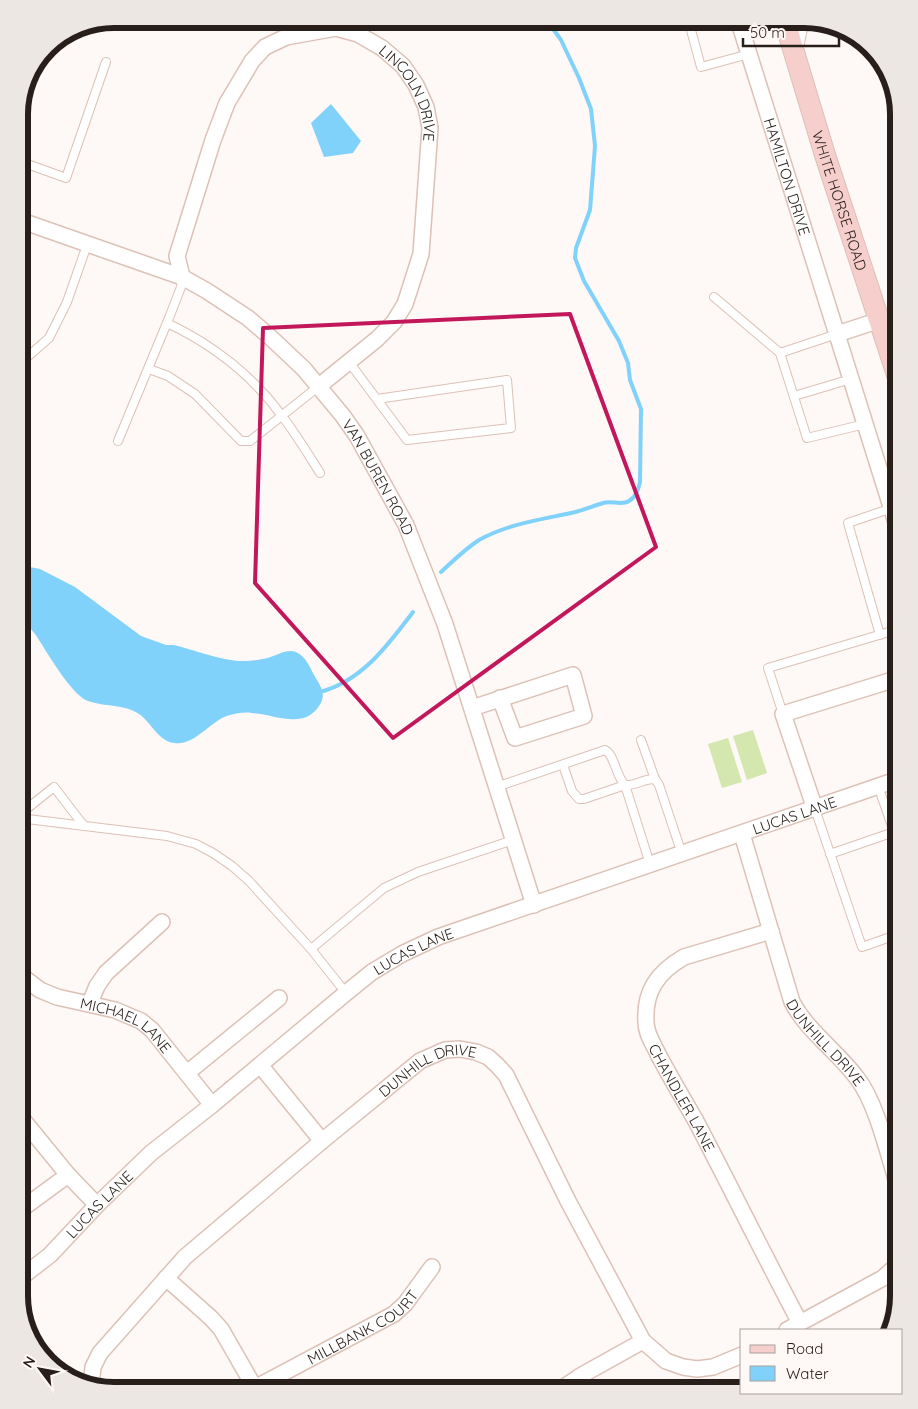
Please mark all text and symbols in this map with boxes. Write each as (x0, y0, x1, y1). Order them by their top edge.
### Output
scale bar (743, 15, 839, 47)
text: 50 m (750, 23, 785, 42)
street label: LINCOLN DRIVE (376, 41, 440, 142)
street label: HAMILTON DRIVE (760, 115, 815, 238)
street label: WHITE HORSE ROAD (809, 128, 872, 273)
street label: VAN BUREN ROAD (338, 415, 419, 538)
street label: LUCAS LANE (750, 792, 839, 838)
street label: LUCAS LANE (369, 923, 456, 979)
street label: MICHAEL LANE (78, 993, 176, 1057)
street label: DUNHILL DRIVE (783, 995, 869, 1090)
street label: DUNHILL DRIVE (374, 1039, 478, 1101)
street label: CHANDLER LANE (645, 1040, 719, 1154)
street label: LUCAS LANE (62, 1166, 137, 1242)
street label: MILLBANK COURT (304, 1286, 422, 1368)
legend (740, 1329, 903, 1394)
text: Road (786, 1339, 823, 1358)
north arrow (15, 1344, 65, 1394)
text: N (19, 1353, 39, 1371)
text: Water (786, 1364, 829, 1383)

